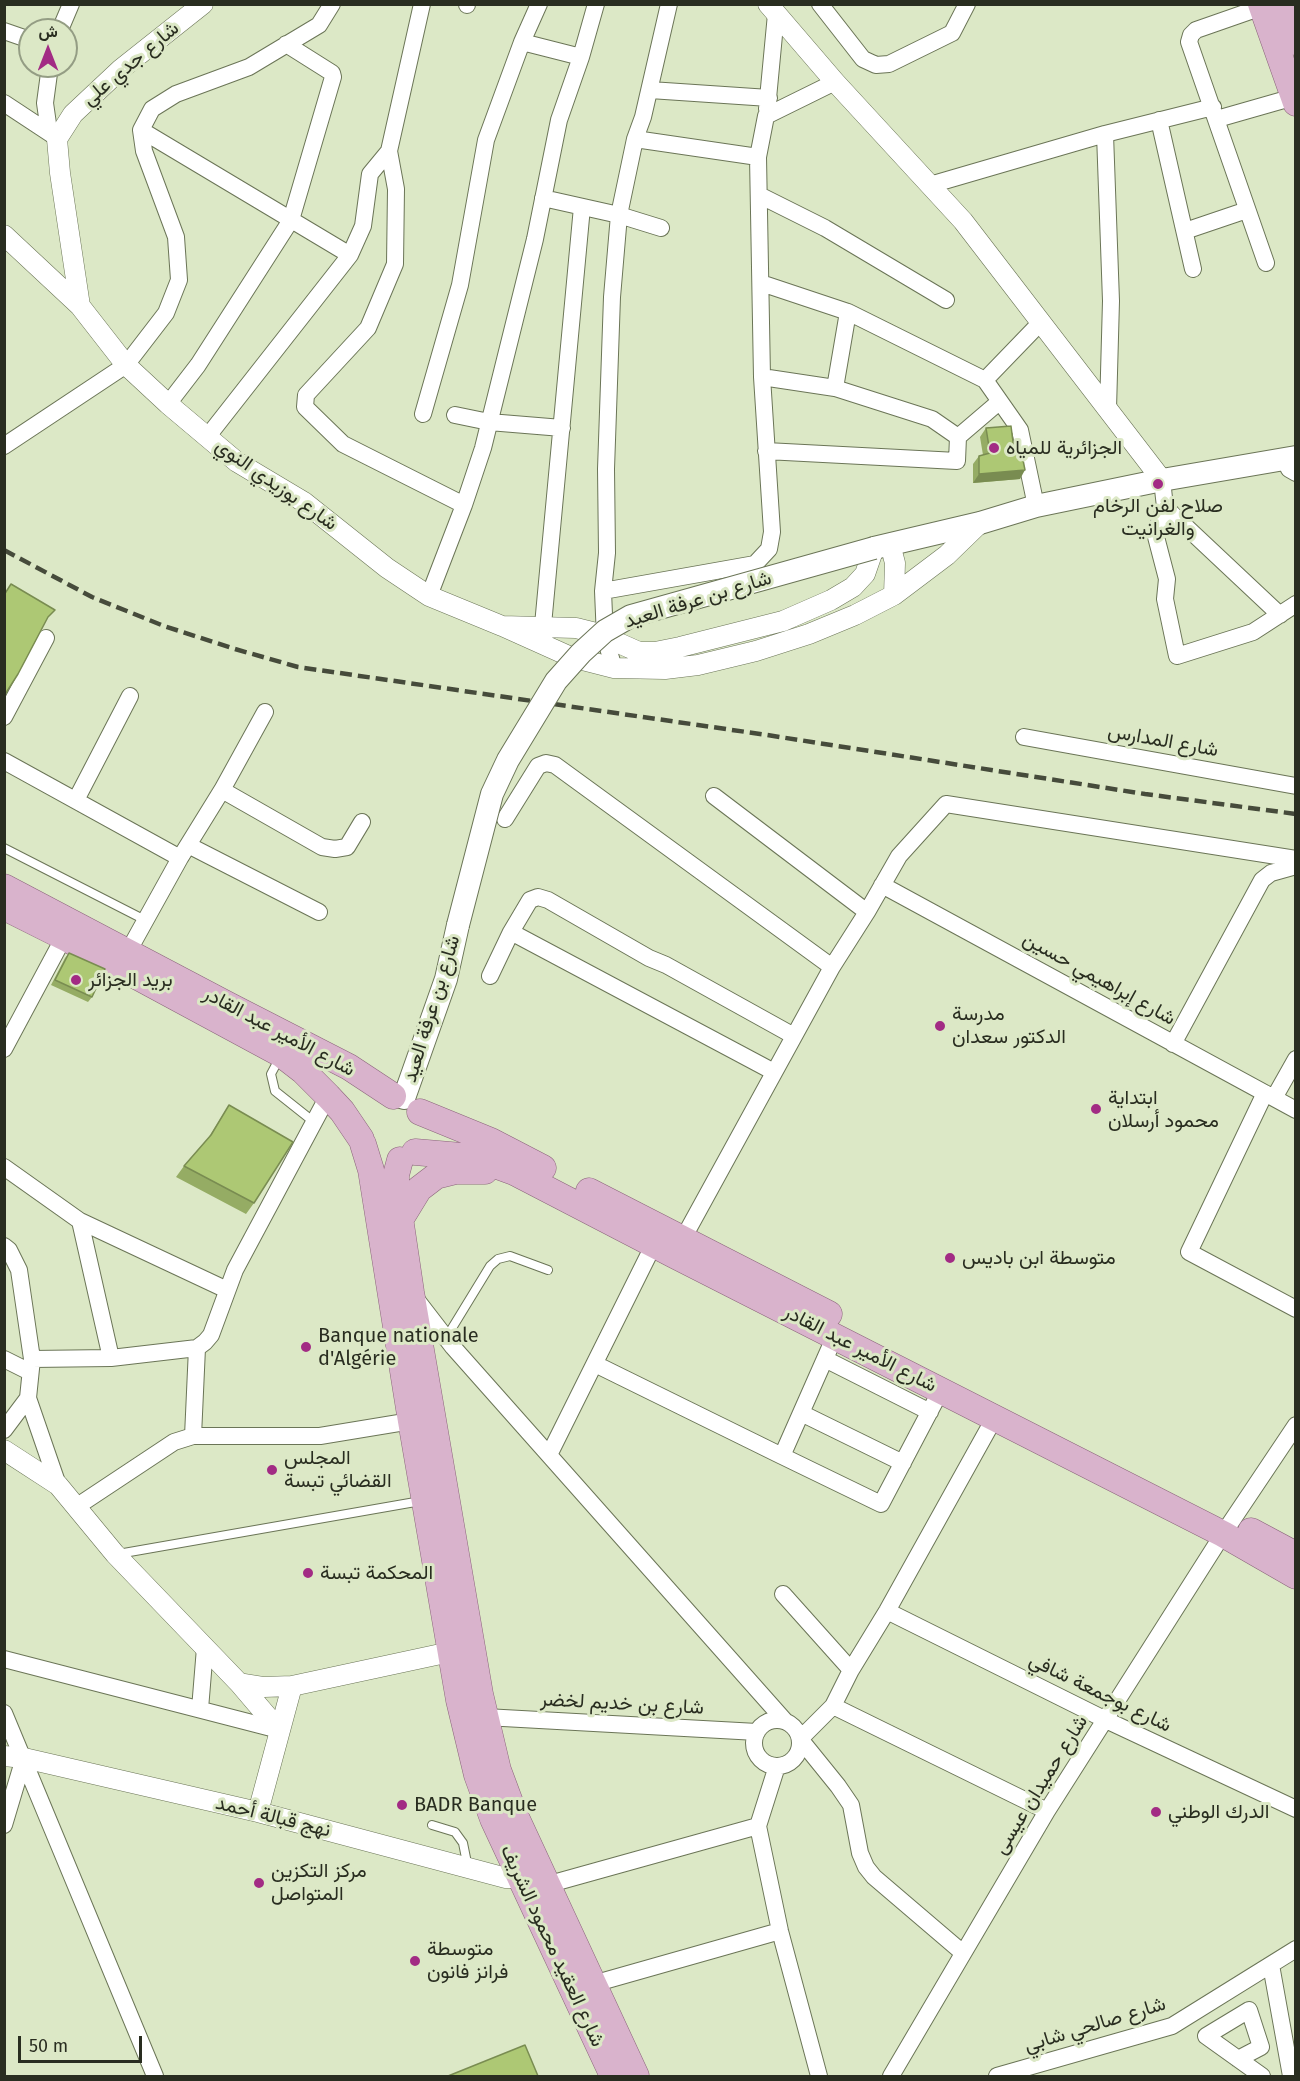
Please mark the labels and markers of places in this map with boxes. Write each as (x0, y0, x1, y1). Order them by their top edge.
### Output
place label: الجزائرية للمياه (1006, 436, 1122, 460)
marker: الجزائرية للمياه (987, 441, 1001, 455)
marker: صلاح لفن الرخام والغرانيت (1151, 477, 1165, 491)
place label: صلاح لفن الرخام والغرانيت (1093, 494, 1223, 541)
place label: بريد الجزائر (88, 968, 173, 992)
marker: بريد الجزائر (69, 973, 83, 987)
place label: مدرسة الدكتور سعدان (952, 1002, 1066, 1049)
marker: مدرسة الدكتور سعدان (933, 1019, 947, 1033)
place label: ابتداية محمود أرسلان (1108, 1086, 1219, 1133)
marker: ابتداية محمود أرسلان (1089, 1102, 1103, 1116)
place label: متوسطة ابن باديس (962, 1246, 1116, 1270)
marker: متوسطة ابن باديس (943, 1251, 957, 1265)
place label: Banque nationale d'Algérie (318, 1324, 479, 1371)
marker: Banque nationale d'Algérie (299, 1340, 313, 1354)
place label: المجلس القضائي تبسة (284, 1446, 392, 1493)
marker: المجلس القضائي تبسة (265, 1463, 279, 1477)
place label: المحكمة تبسة (320, 1561, 433, 1585)
marker: المحكمة تبسة (301, 1566, 315, 1580)
place label: BADR Banque (414, 1793, 537, 1817)
marker: BADR Banque (395, 1798, 409, 1812)
place label: الدرك الوطني (1168, 1800, 1269, 1824)
marker: الدرك الوطني (1149, 1805, 1163, 1819)
place label: مركز التكزين المتواصل (271, 1859, 367, 1906)
marker: مركز التكزين المتواصل (252, 1876, 266, 1890)
place label: متوسطة فرانز فانون (427, 1937, 508, 1984)
marker: متوسطة فرانز فانون (408, 1954, 422, 1968)

